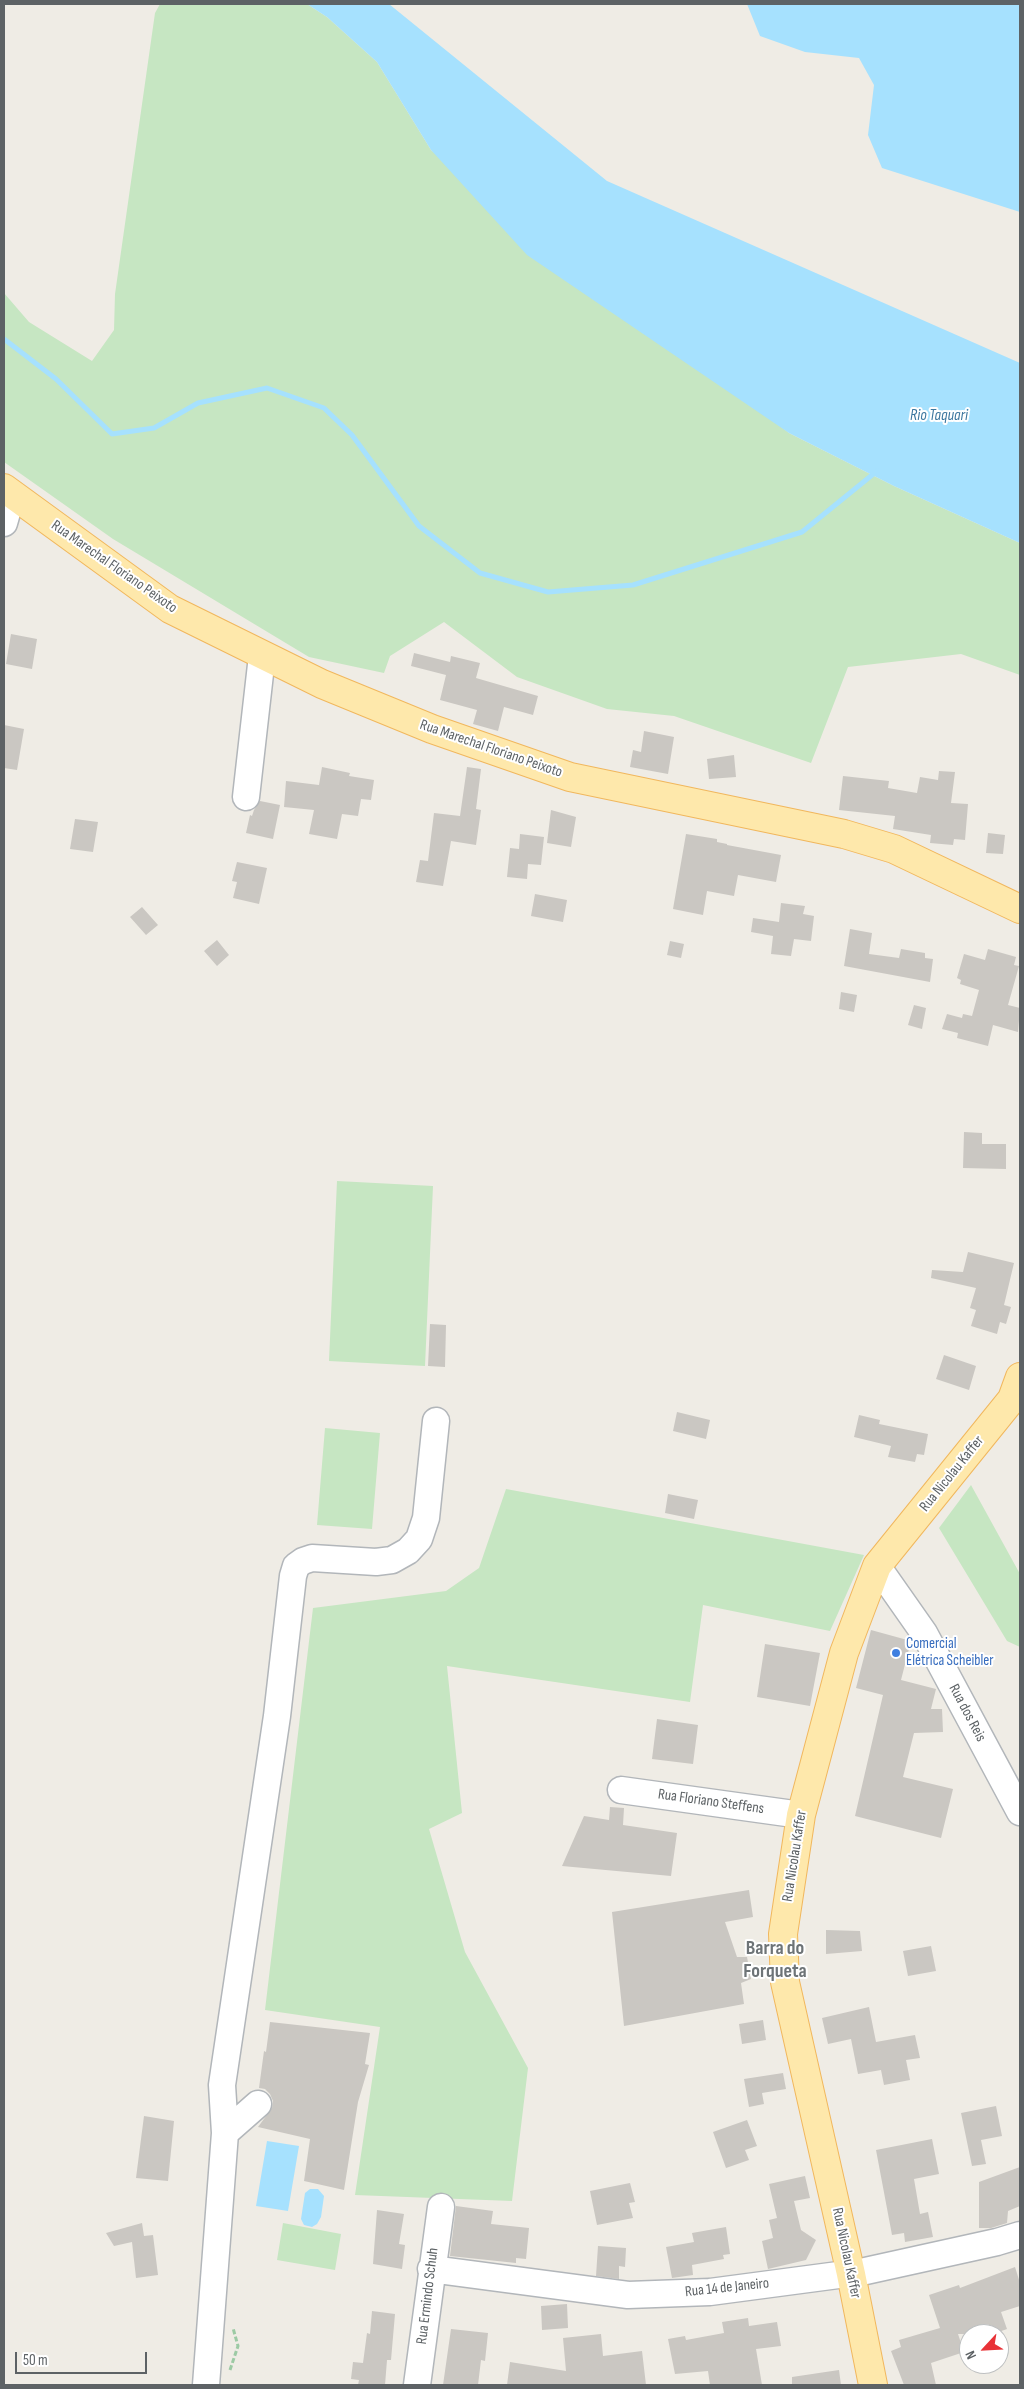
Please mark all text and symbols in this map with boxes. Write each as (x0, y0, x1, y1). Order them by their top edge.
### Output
water label: Rio Taquari (910, 406, 968, 426)
street label: Rua Marechal Floriano Peixoto (48, 517, 180, 617)
street label: Rua Marechal Floriano Peixoto (417, 716, 565, 782)
street label: Rua Nicolau Kaffer (916, 1432, 988, 1516)
place label: Comercial Elétrica Scheibler (906, 1635, 994, 1670)
marker: Comercial Elétrica Scheibler (890, 1647, 902, 1659)
street label: Rua dos Reis (944, 1681, 990, 1745)
street label: Rua Floriano Steffens (657, 1786, 765, 1818)
street label: Rua Nicolau Kaffer (779, 1809, 811, 1903)
district label: Barra do Forqueta (743, 1937, 807, 1984)
street label: Rua Nicolau Kaffer (828, 2206, 864, 2300)
street label: Rua Ermindo Schuh (413, 2247, 443, 2345)
street label: Rua 14 de Janeiro (684, 2275, 770, 2301)
north arrow (959, 2324, 1009, 2374)
scale bar (18, 2342, 150, 2374)
text: N (962, 2348, 980, 2362)
text: 50 m (23, 2351, 48, 2370)

